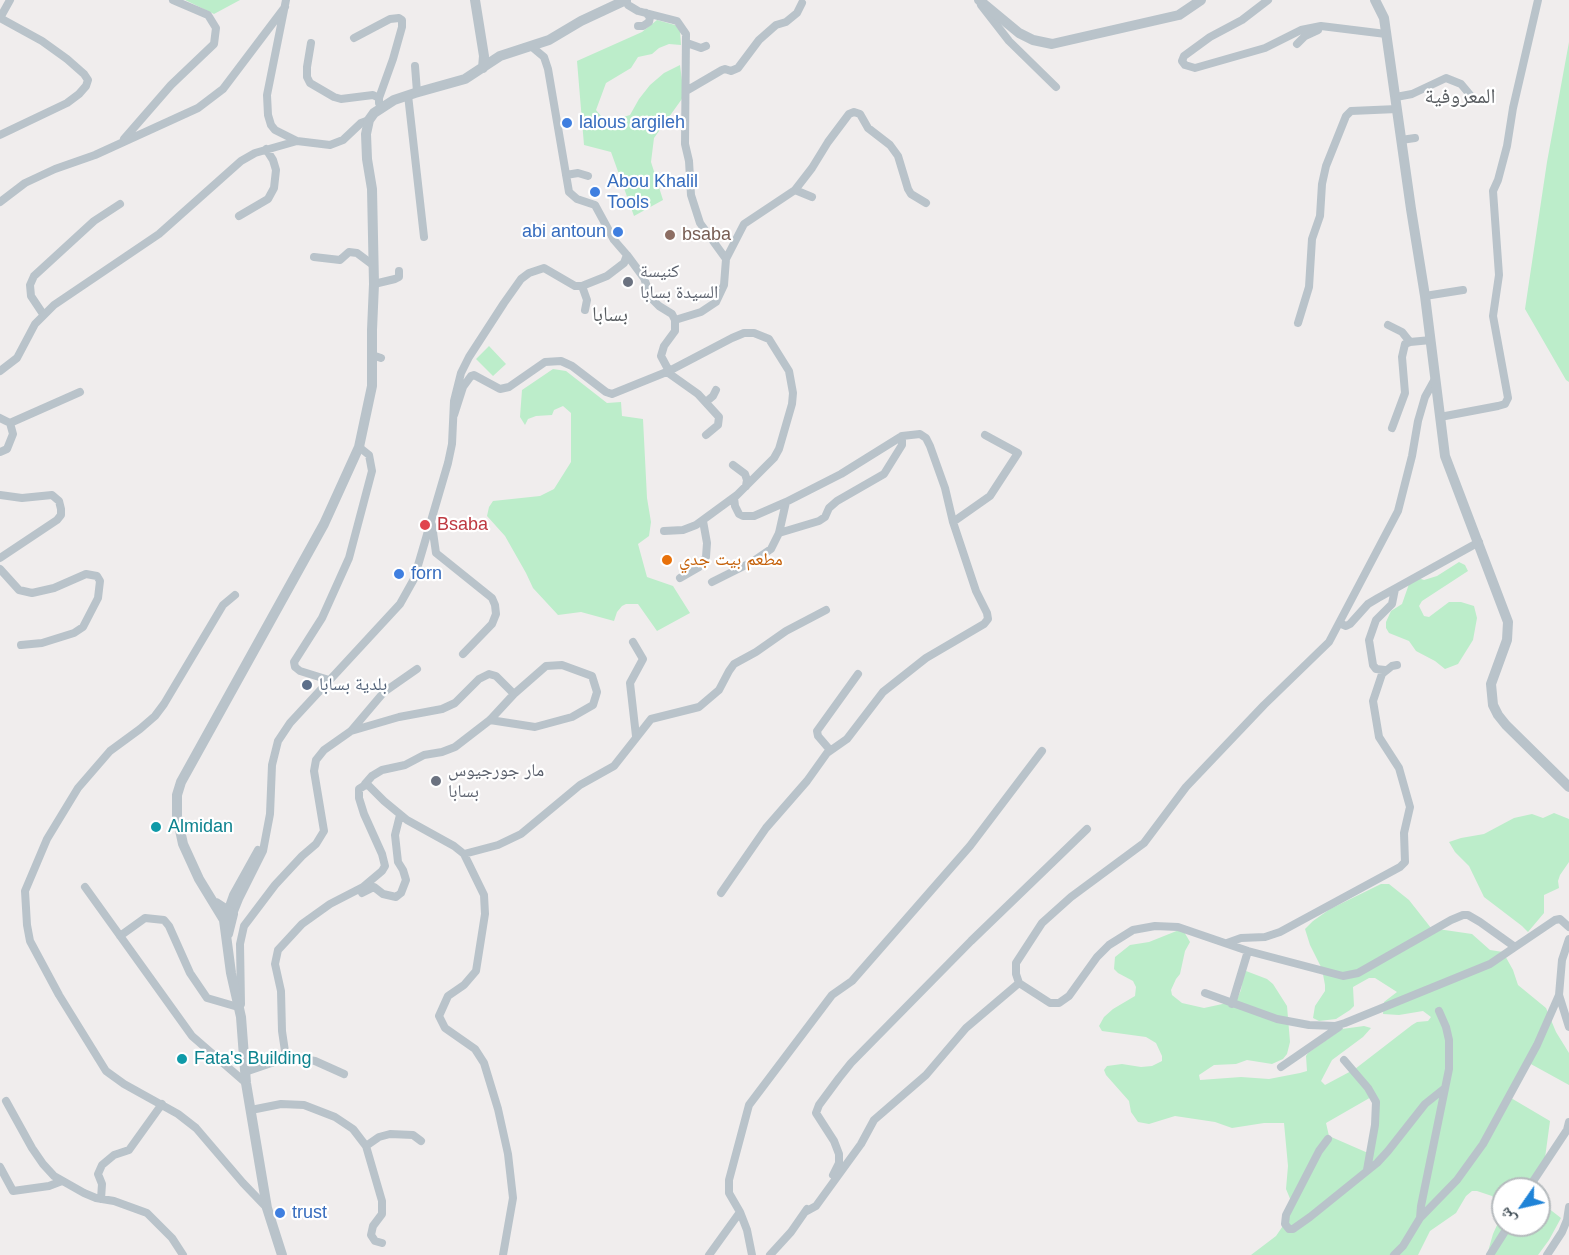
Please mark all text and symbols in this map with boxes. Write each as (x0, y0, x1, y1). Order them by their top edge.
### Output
district label: المعروفية (1424, 84, 1496, 110)
place label: lalous argileh (579, 112, 685, 134)
marker: lalous argileh (560, 116, 574, 130)
place label: Abou Khalil Tools (607, 171, 698, 213)
marker: Abou Khalil Tools (588, 185, 602, 199)
place label: abi antoun (522, 221, 606, 243)
place label: bsaba (682, 224, 731, 246)
marker: abi antoun (611, 225, 625, 239)
marker: bsaba (663, 228, 677, 242)
place label: كنيسة السيدة بسابا (640, 261, 718, 304)
marker: كنيسة السيدة بسابا (621, 275, 635, 289)
district label: بسابا (592, 302, 628, 328)
place label: Bsaba (437, 514, 488, 536)
marker: Bsaba (418, 518, 432, 532)
place label: مطعم بيت جدي (679, 549, 783, 571)
marker: مطعم بيت جدي (660, 553, 674, 567)
place label: forn (411, 563, 442, 585)
marker: forn (392, 567, 406, 581)
place label: بلدية بسابا (319, 674, 387, 696)
marker: بلدية بسابا (300, 678, 314, 692)
place label: مار جورجيوس بسابا (448, 760, 544, 802)
marker: مار جورجيوس بسابا (429, 774, 443, 788)
place label: Almidan (168, 816, 233, 838)
marker: Almidan (149, 820, 163, 834)
place label: Fata's Building (194, 1048, 312, 1070)
marker: Fata's Building (175, 1052, 189, 1066)
north arrow (1491, 1177, 1551, 1237)
place label: trust (292, 1202, 327, 1224)
text: ش (1496, 1204, 1519, 1228)
marker: trust (273, 1206, 287, 1220)

